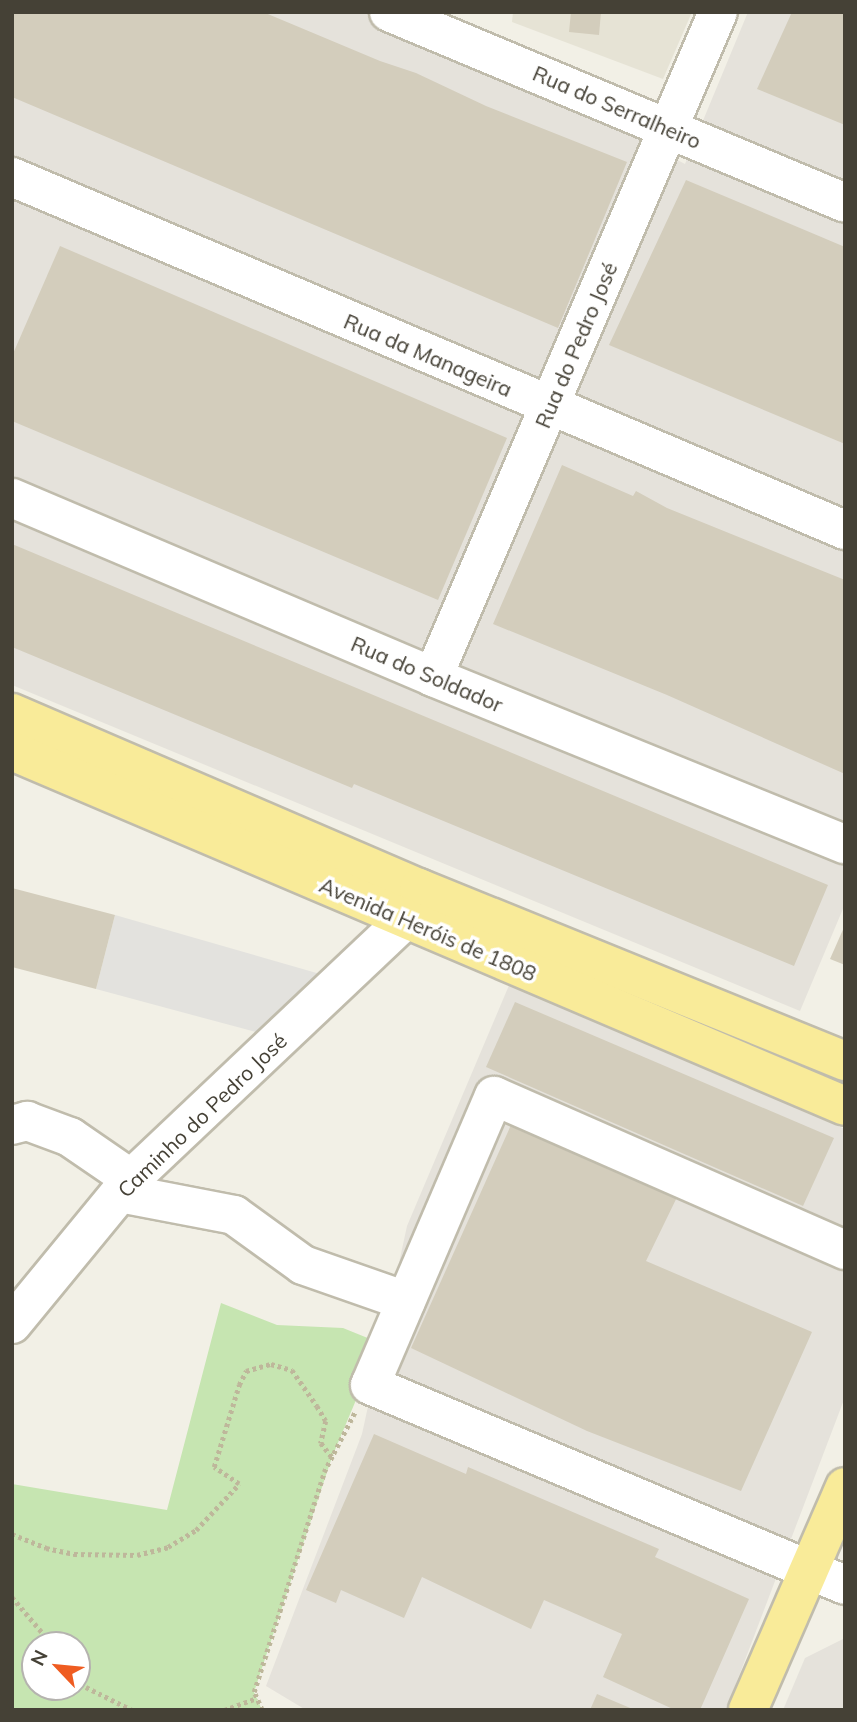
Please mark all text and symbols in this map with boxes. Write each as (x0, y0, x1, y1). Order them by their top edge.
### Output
street label: Rua do Serralheiro (529, 60, 705, 154)
street label: Rua do Pedro José (530, 258, 622, 432)
street label: Rua da Manageira (340, 308, 516, 402)
street label: Rua do Soldador (347, 631, 507, 717)
street label: Avenida Heróis de 1808 (316, 872, 540, 986)
street label: Caminho do Pedro José (112, 1028, 292, 1202)
north arrow (21, 1631, 91, 1701)
text: N (25, 1646, 53, 1669)

